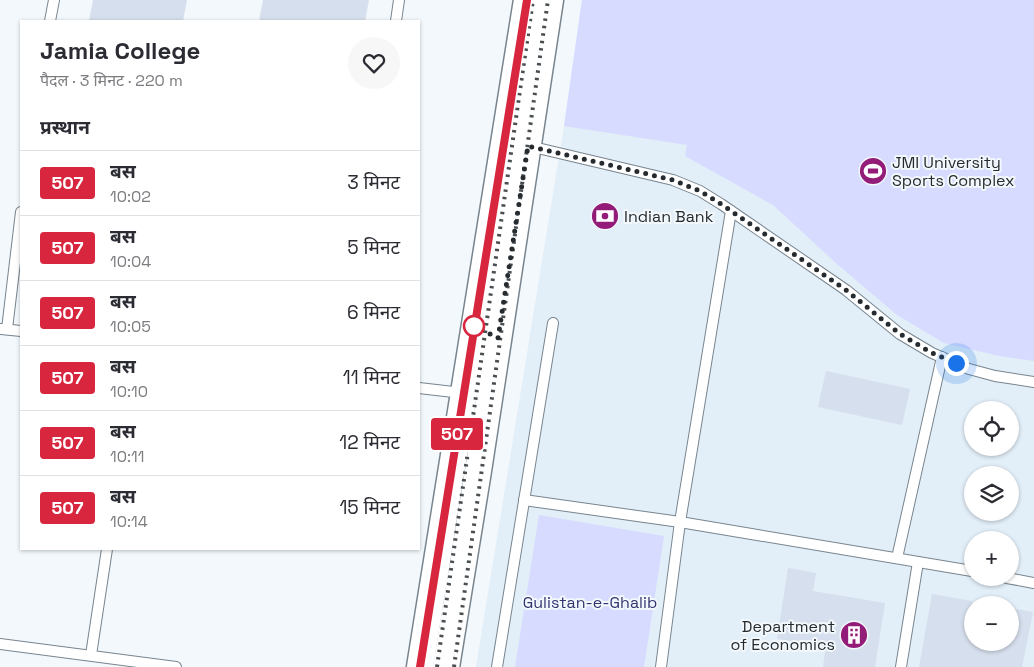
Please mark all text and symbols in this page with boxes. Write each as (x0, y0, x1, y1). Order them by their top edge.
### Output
text: Jamia College (40, 35, 200, 66)
button: heart (348, 37, 400, 89)
text: पैदल · 3 मिनट · 220 m (40, 70, 183, 91)
text: प्रस्थान (40, 115, 90, 140)
place label: JMI University Sports Complex (892, 152, 1015, 191)
sports icon: JMI University Sports Complex (858, 156, 888, 186)
text: बस (110, 159, 136, 184)
text: 3 मिनट (347, 170, 400, 195)
text: 507 (51, 171, 84, 194)
text: 10:02 (110, 186, 151, 207)
bank icon: Indian Bank (590, 201, 620, 231)
place label: Indian Bank (624, 206, 714, 227)
text: बस (110, 224, 136, 249)
text: 5 मिनट (347, 235, 400, 260)
text: 507 (51, 236, 84, 259)
text: 10:04 (110, 251, 151, 272)
text: बस (110, 289, 136, 314)
text: 6 मिनट (347, 300, 400, 325)
text: 507 (51, 301, 84, 324)
unlabelled marker (463, 315, 485, 337)
text: 10:05 (110, 316, 151, 337)
your location (944, 351, 969, 376)
text: बस (110, 354, 136, 379)
text: 11 मिनट (343, 365, 400, 390)
text: 507 (51, 366, 84, 389)
text: 10:10 (110, 381, 148, 402)
map controls (964, 401, 1019, 651)
button: locate (964, 401, 1019, 456)
line badge: 507 (428, 418, 486, 450)
text: बस (110, 419, 136, 444)
text: 507 (441, 422, 473, 445)
text: 12 मिनट (339, 430, 400, 455)
text: 507 (51, 431, 84, 454)
text: 10:11 (110, 446, 144, 467)
button: layers (964, 466, 1019, 521)
text: बस (110, 484, 136, 509)
text: 15 मिनट (339, 495, 400, 520)
text: 507 (51, 496, 84, 519)
text: 10:14 (110, 511, 148, 532)
button: + (964, 531, 1019, 586)
park label: Gulistan-e-Ghalib (523, 592, 657, 613)
button: − (964, 596, 1019, 651)
place label: Department of Economics (730, 616, 835, 655)
building icon: Department of Economics (839, 620, 869, 650)

